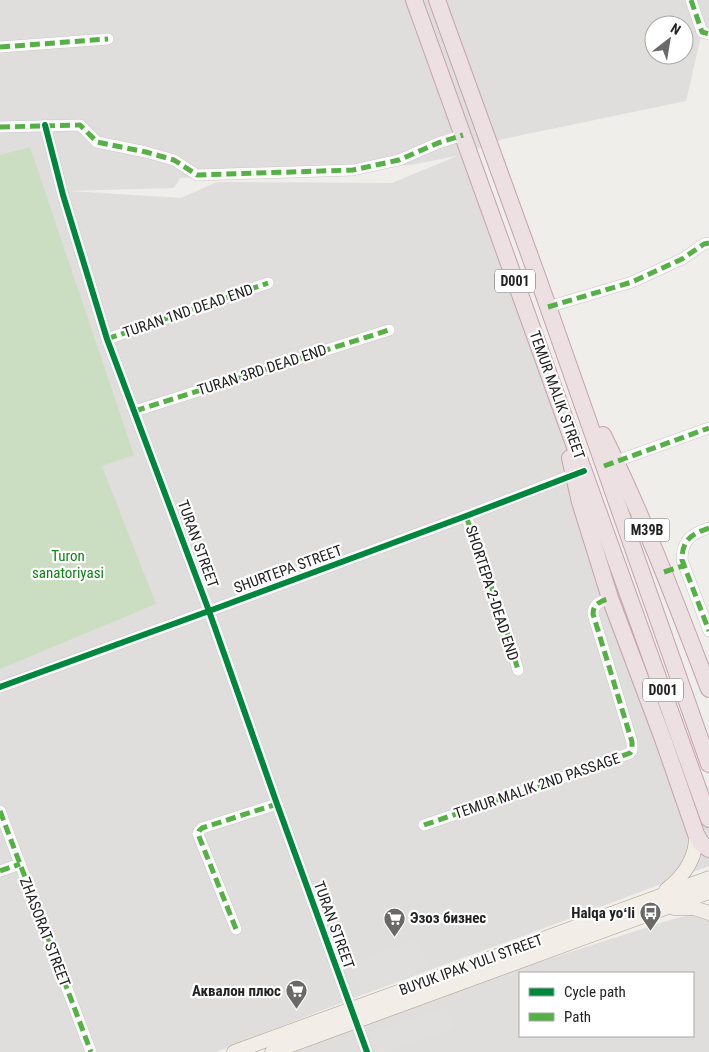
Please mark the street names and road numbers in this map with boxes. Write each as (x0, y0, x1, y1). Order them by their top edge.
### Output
road number: D001 (495, 270, 535, 292)
street label: TURАN 1ND DEAD END (121, 280, 255, 342)
street label: TEMUR MALIK STREET (525, 328, 589, 462)
street label: TURAN 3RD DEAD END (195, 341, 329, 399)
street label: TURAN STREET (174, 498, 222, 590)
road number: M39B (624, 518, 670, 542)
street label: SHORTEPA 2-DEAD END (462, 523, 522, 663)
street label: SHURTEPA STREET (231, 541, 345, 597)
road number: D001 (643, 678, 683, 702)
street label: TEMUR MALIK 2ND PASSAGE (452, 749, 622, 823)
street label: ZHASORAT STREET (16, 875, 74, 989)
street label: TURAN STREET (310, 879, 358, 971)
street label: BUYUK IPAK YULI STREET (397, 931, 545, 999)

